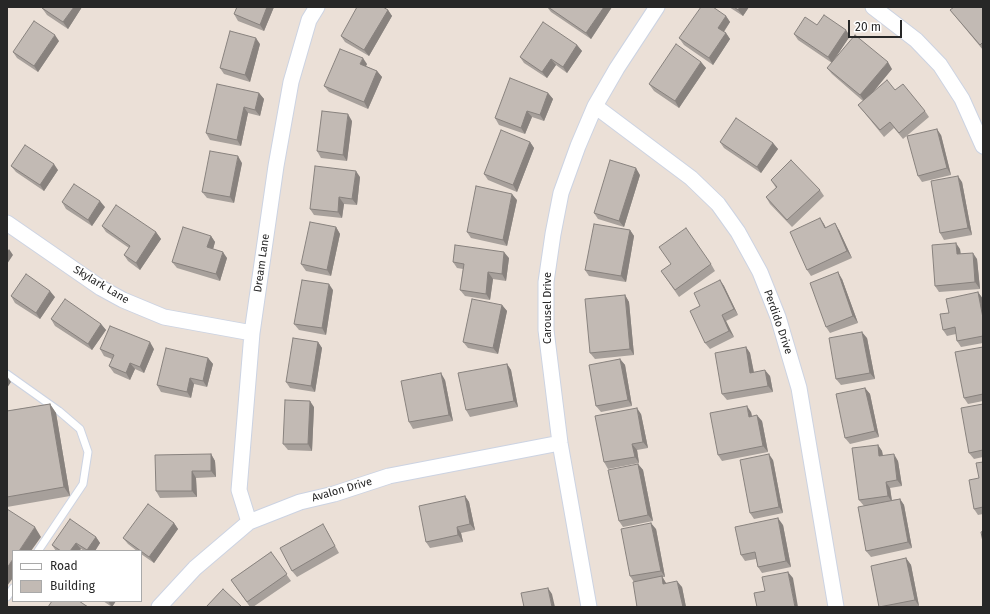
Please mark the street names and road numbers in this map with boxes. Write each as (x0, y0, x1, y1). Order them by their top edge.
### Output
street label: Dream Lane (251, 233, 273, 293)
street label: Skylark Lane (71, 263, 131, 307)
street label: Carousel Drive (541, 272, 555, 344)
street label: Perdido Drive (761, 288, 795, 356)
street label: Avalon Drive (310, 475, 374, 505)

